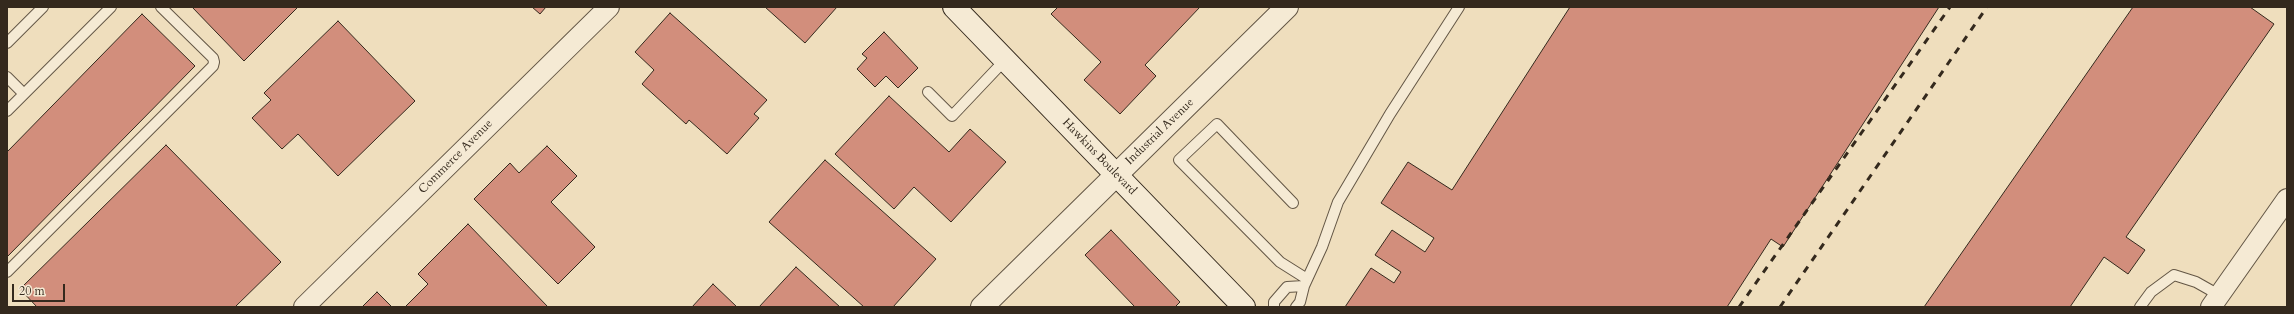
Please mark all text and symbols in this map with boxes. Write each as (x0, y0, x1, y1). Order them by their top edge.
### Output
street label: Industrial Avenue (1123, 96, 1197, 168)
street label: Hawkins Boulevard (1059, 116, 1139, 198)
street label: Commerce Avenue (416, 117, 496, 197)
scale bar (14, 276, 67, 302)
text: 20 m (19, 283, 45, 299)

